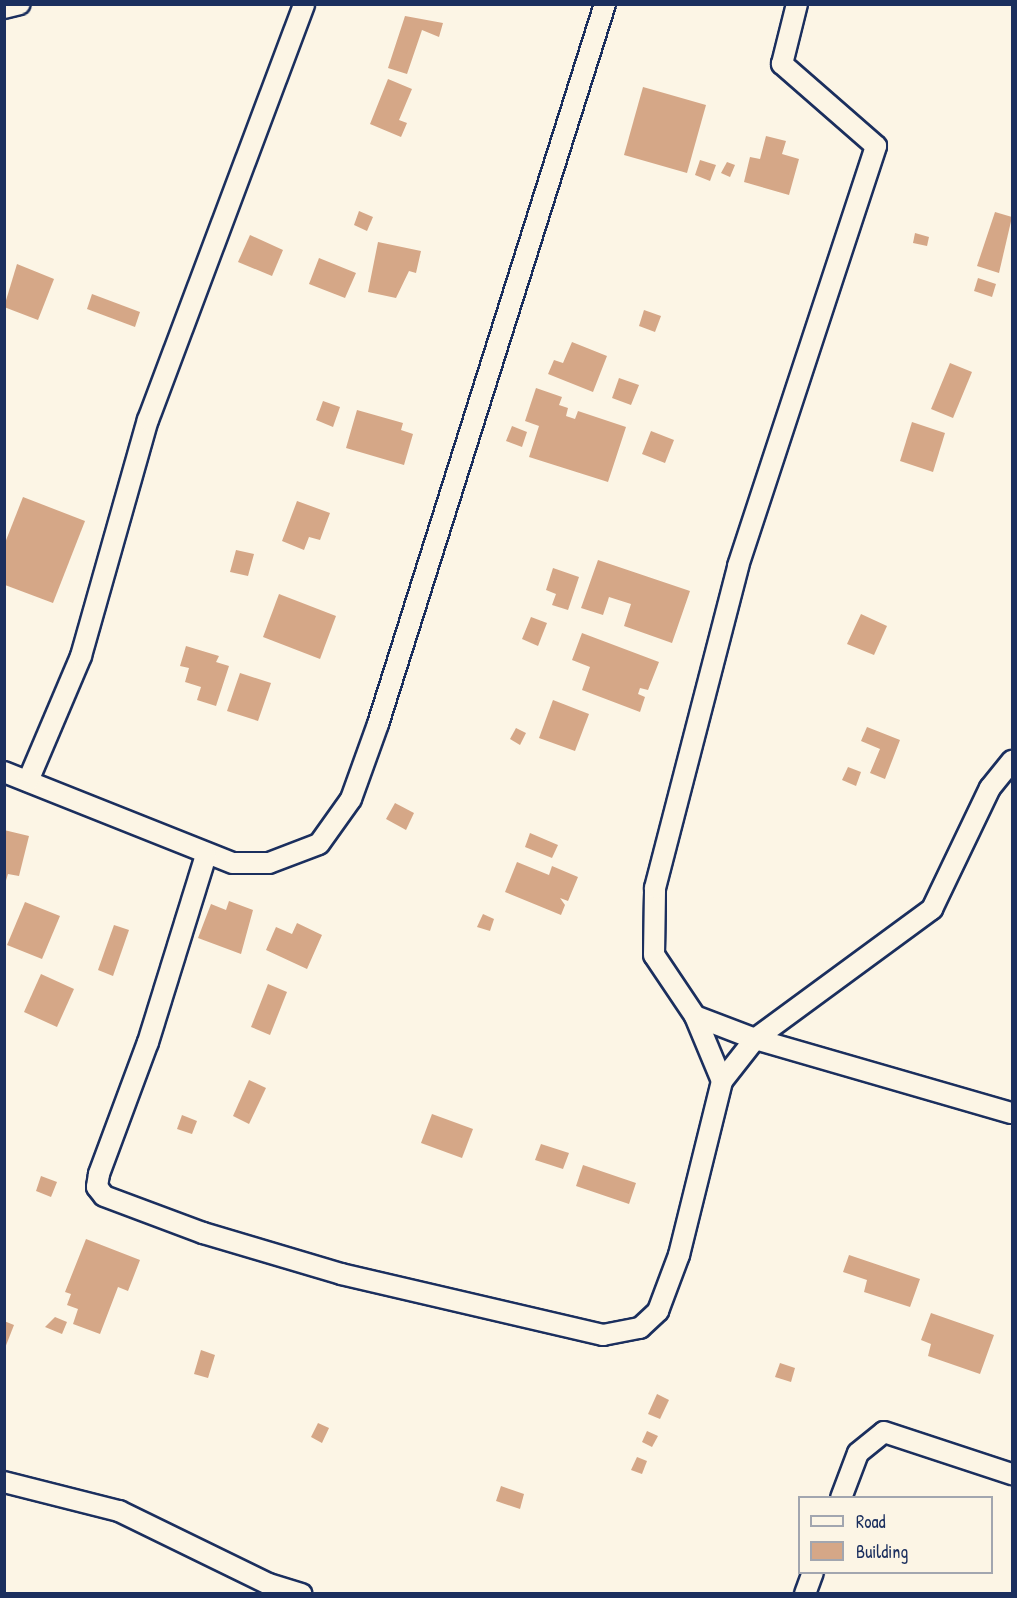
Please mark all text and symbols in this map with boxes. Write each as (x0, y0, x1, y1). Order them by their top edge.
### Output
legend (798, 1496, 993, 1574)
text: Road (856, 1509, 886, 1534)
text: Building (856, 1539, 908, 1564)

